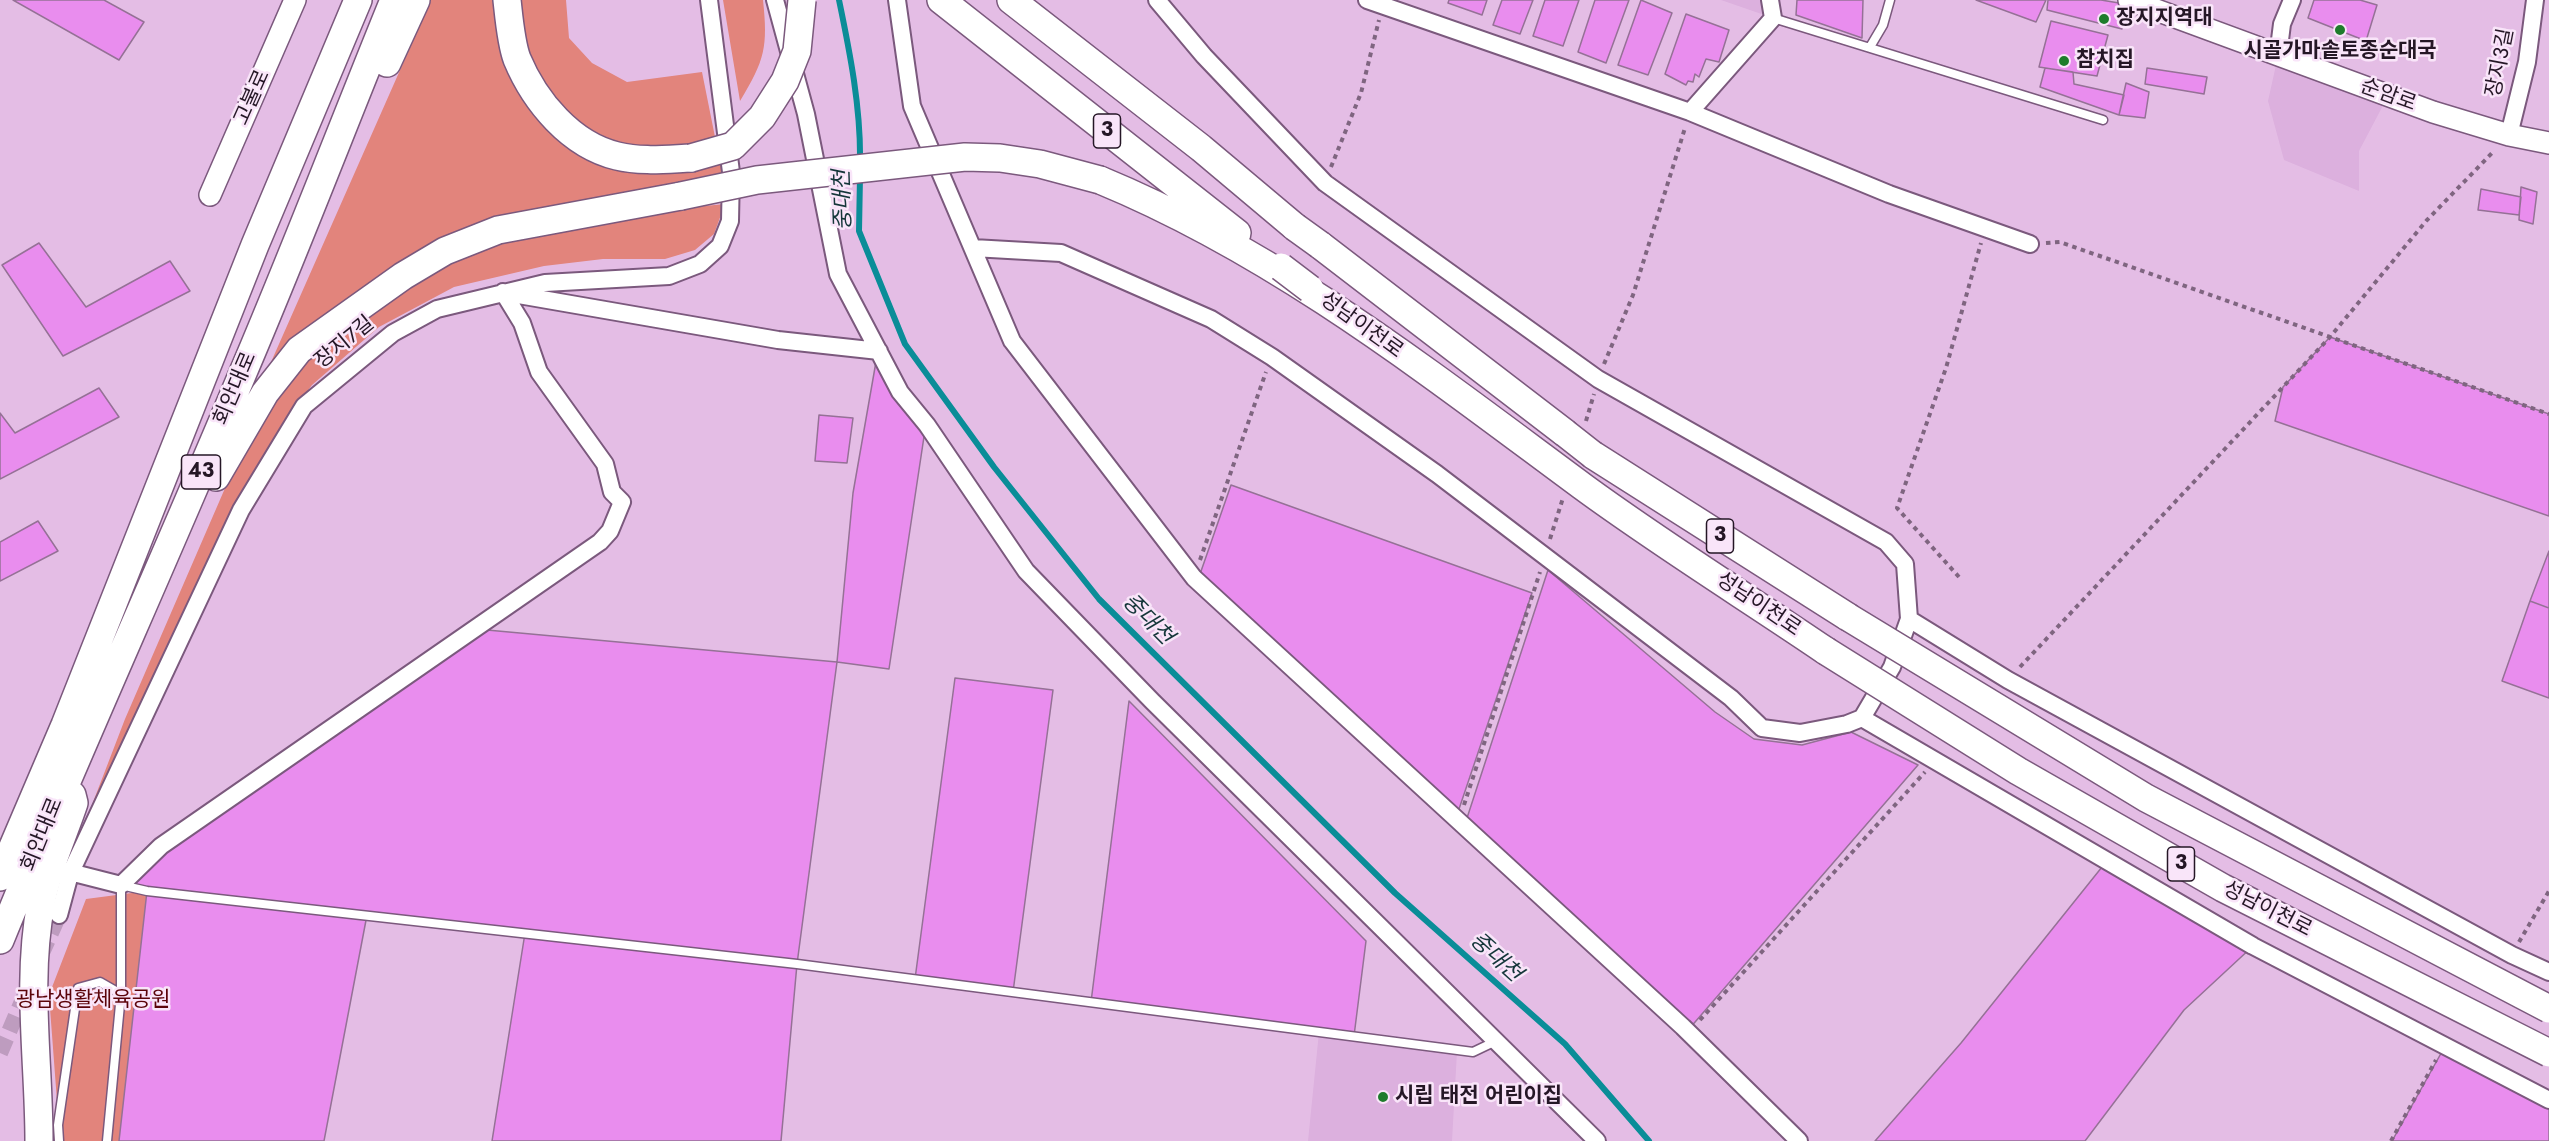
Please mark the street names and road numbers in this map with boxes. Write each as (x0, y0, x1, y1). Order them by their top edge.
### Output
street label: 장지3길 (2482, 27, 2520, 99)
street label: 고불로 (230, 66, 276, 130)
street label: 순암로 (2356, 74, 2420, 118)
road number: 3 (1094, 114, 1120, 148)
street label: 성남이천로 (1315, 287, 1407, 365)
street label: 장지7길 (310, 312, 380, 374)
street label: 회안대로 (209, 349, 263, 429)
road number: 43 (182, 455, 220, 489)
road number: 3 (1706, 519, 1734, 553)
street label: 성남이천로 (1711, 568, 1805, 642)
street label: 회안대로 (17, 794, 69, 876)
road number: 3 (2168, 847, 2194, 881)
street label: 성남이천로 (2218, 877, 2316, 943)

